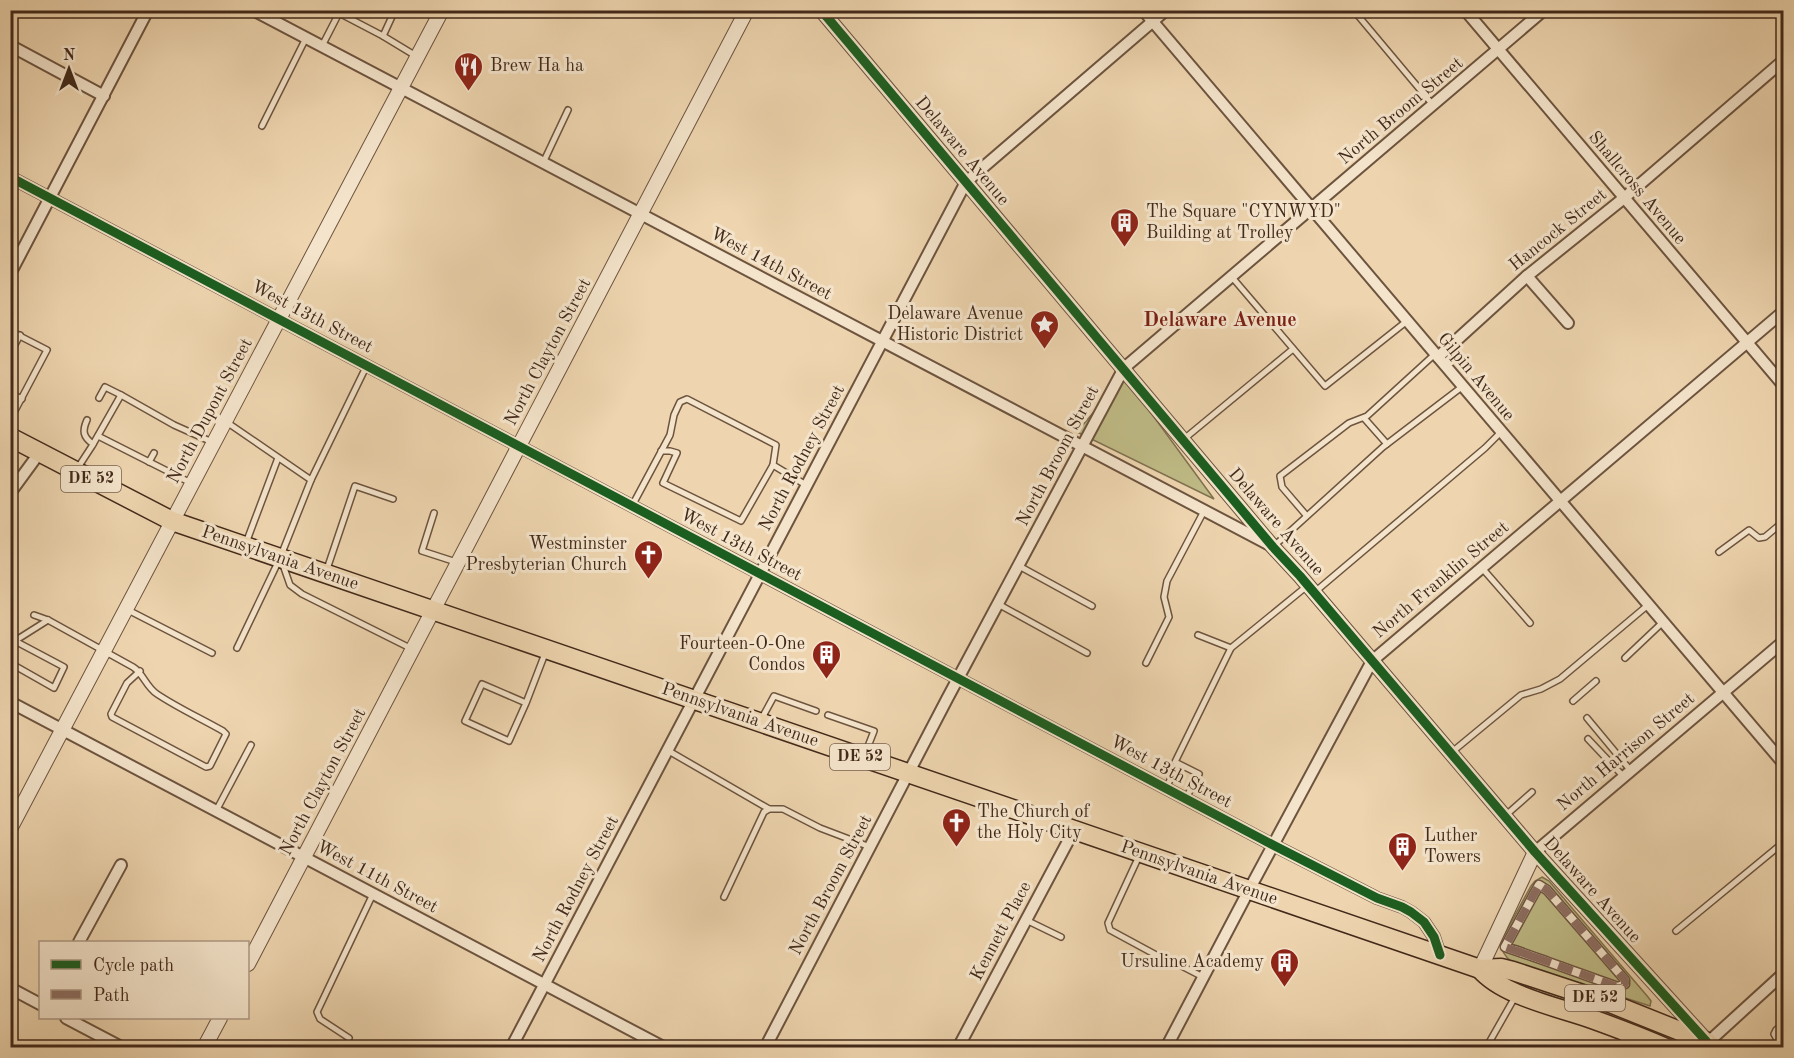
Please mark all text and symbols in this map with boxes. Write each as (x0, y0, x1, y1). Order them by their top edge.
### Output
north arrow (39, 39, 99, 99)
text: N (63, 48, 76, 64)
restaurant icon: Brew Ha ha (453, 50, 485, 92)
street label: North Broom Street (1335, 54, 1467, 168)
place label: Brew Ha ha (490, 57, 584, 75)
street label: Delaware Avenue (911, 93, 1013, 209)
street label: Shallcross Avenue (1585, 128, 1689, 248)
street label: Hancock Street (1506, 185, 1610, 275)
place label: The Square "CYNWYD" Building at Trolley (1146, 203, 1341, 242)
building icon: The Square "CYNWYD" Building at Trolley (1109, 206, 1141, 248)
street label: West 14th Street (707, 224, 835, 304)
street label: North Clayton Street (502, 275, 594, 429)
street label: West 13th Street (248, 277, 376, 357)
place label: Delaware Avenue Historic District (887, 305, 1023, 344)
place icon: Delaware Avenue Historic District (1028, 308, 1060, 350)
district label: Delaware Avenue (1143, 311, 1297, 331)
street label: Gilpin Avenue (1434, 330, 1518, 424)
street label: North Dupont Street (164, 335, 256, 487)
street label: North Rodney Street (756, 382, 848, 534)
street label: North Broom Street (1013, 383, 1103, 529)
street label: Delaware Avenue (1225, 465, 1327, 579)
road number: DE 52 (61, 466, 121, 492)
street label: West 13th Street (677, 505, 805, 585)
street label: North Franklin Street (1370, 518, 1512, 642)
street label: Pennsylvania Avenue (199, 523, 361, 593)
place label: Westminster Presbyterian Church (466, 535, 628, 574)
church icon: Westminster Presbyterian Church (632, 538, 664, 580)
place label: Fourteen-O-One Condos (679, 635, 805, 674)
building icon: Fourteen-O-One Condos (810, 638, 842, 680)
street label: Pennsylvania Avenue (659, 680, 821, 750)
street label: North Harrison Street (1554, 689, 1698, 815)
street label: North Clayton Street (277, 705, 369, 859)
street label: West 13th Street (1107, 732, 1235, 812)
road number: DE 52 (830, 744, 890, 770)
place label: The Church of the Holy City (977, 803, 1090, 842)
church icon: The Church of the Holy City (940, 806, 972, 848)
street label: North Broom Street (786, 812, 876, 958)
street label: North Rodney Street (530, 813, 622, 965)
place label: Luther Towers (1424, 827, 1481, 866)
building icon: Luther Towers (1387, 830, 1419, 872)
street label: Delaware Avenue (1540, 834, 1644, 946)
street label: West 11th Street (313, 837, 441, 917)
street label: Pennsylvania Avenue (1118, 838, 1280, 908)
street label: Kennett Place (967, 878, 1035, 984)
legend (39, 941, 249, 1019)
building icon: Ursuline Academy (1269, 946, 1301, 988)
place label: Ursuline Academy (1120, 953, 1264, 971)
text: Cycle path (93, 957, 174, 975)
road number: DE 52 (1565, 985, 1625, 1011)
text: Path (93, 987, 130, 1005)

